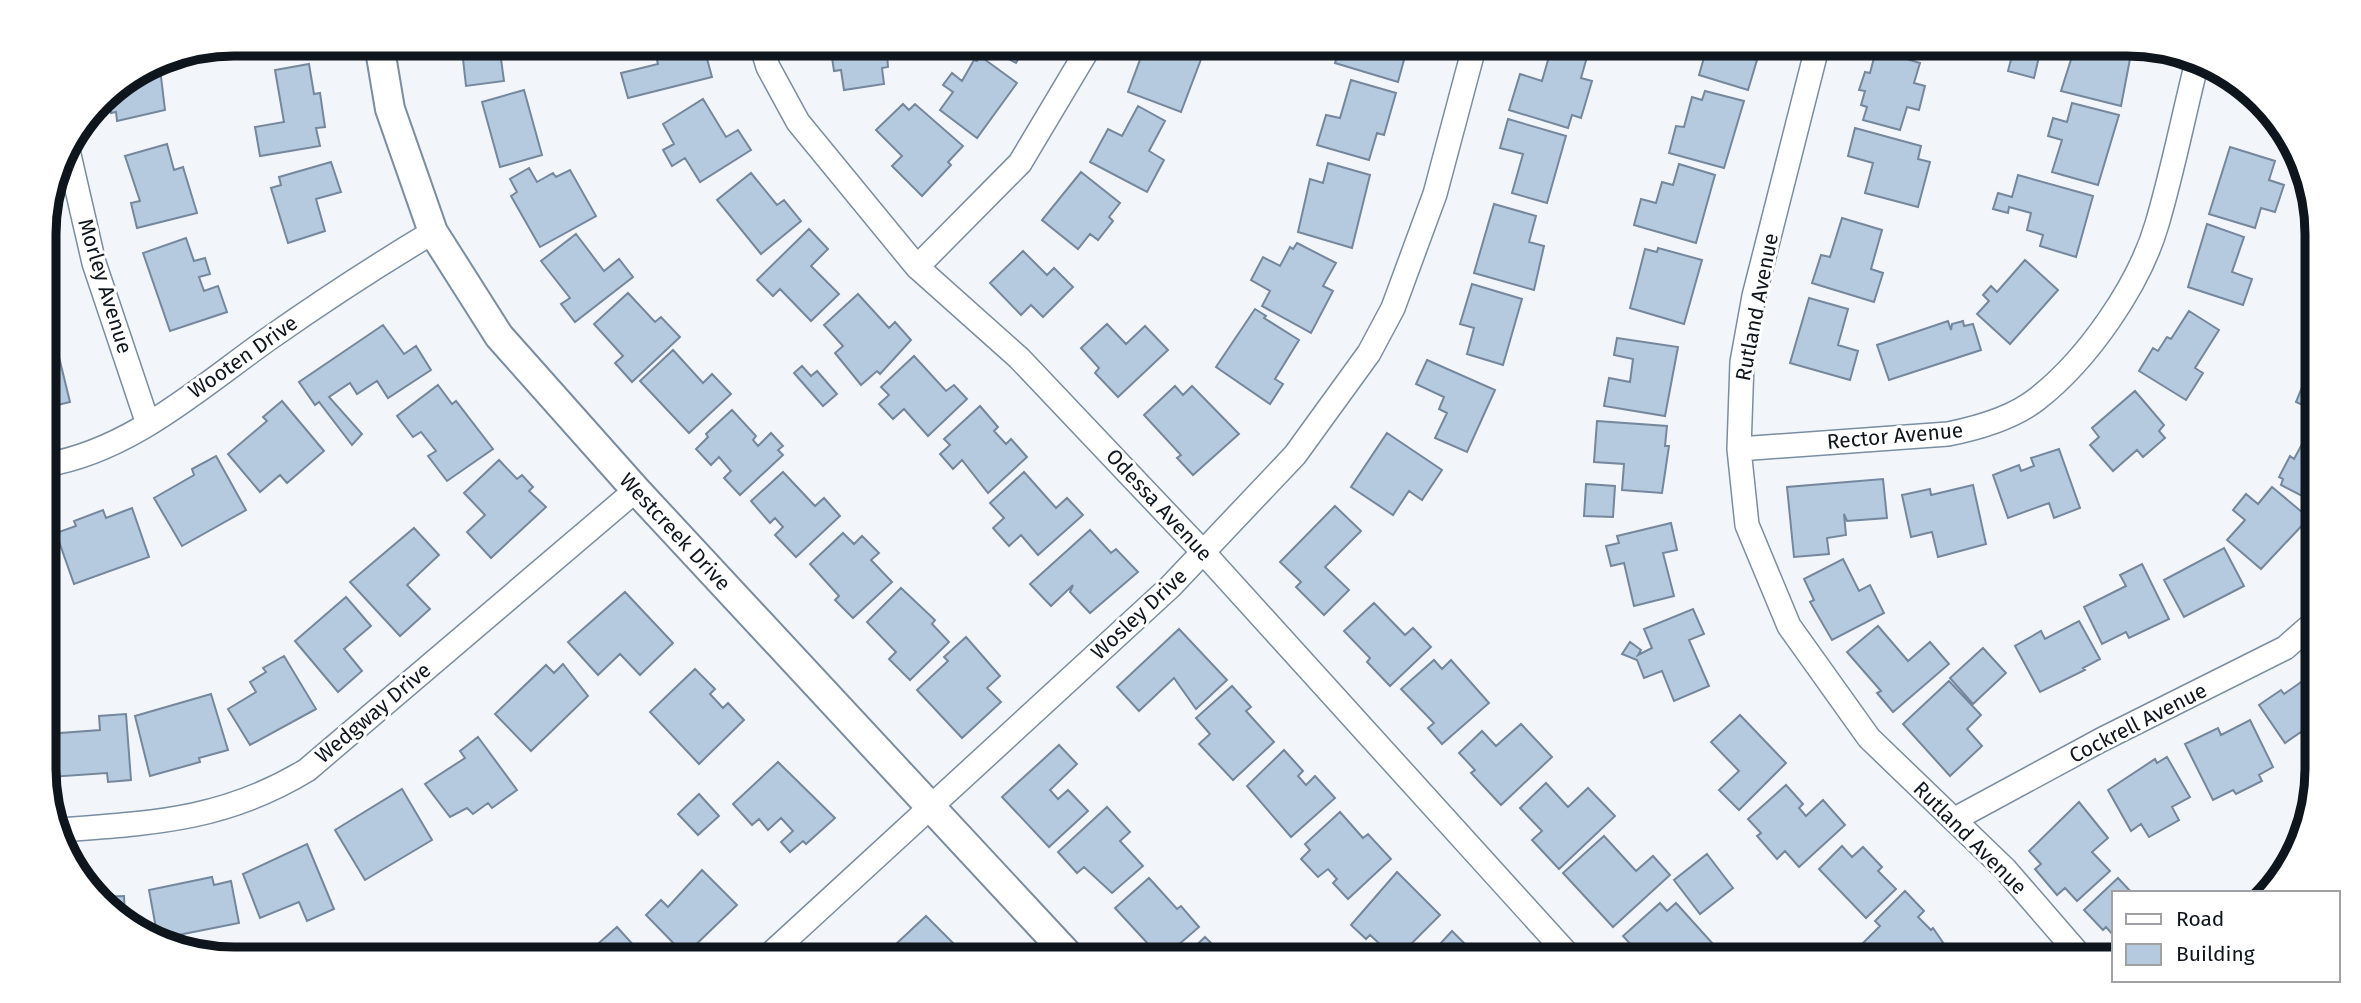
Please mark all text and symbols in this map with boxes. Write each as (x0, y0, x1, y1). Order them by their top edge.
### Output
street label: Morley Avenue (72, 215, 138, 357)
street label: Rutland Avenue (1730, 231, 1784, 383)
street label: Wooten Drive (183, 310, 303, 404)
street label: Rector Avenue (1826, 417, 1964, 455)
street label: Odessa Avenue (1100, 443, 1218, 567)
street label: Westcreek Drive (614, 468, 736, 596)
street label: Wosley Drive (1086, 563, 1192, 665)
street label: Wedgway Drive (310, 657, 436, 769)
street label: Cockrell Avenue (2065, 677, 2211, 769)
street label: Rutland Avenue (1908, 776, 2032, 900)
legend (2112, 891, 2340, 982)
text: Road (2176, 906, 2224, 932)
text: Building (2176, 941, 2255, 967)

